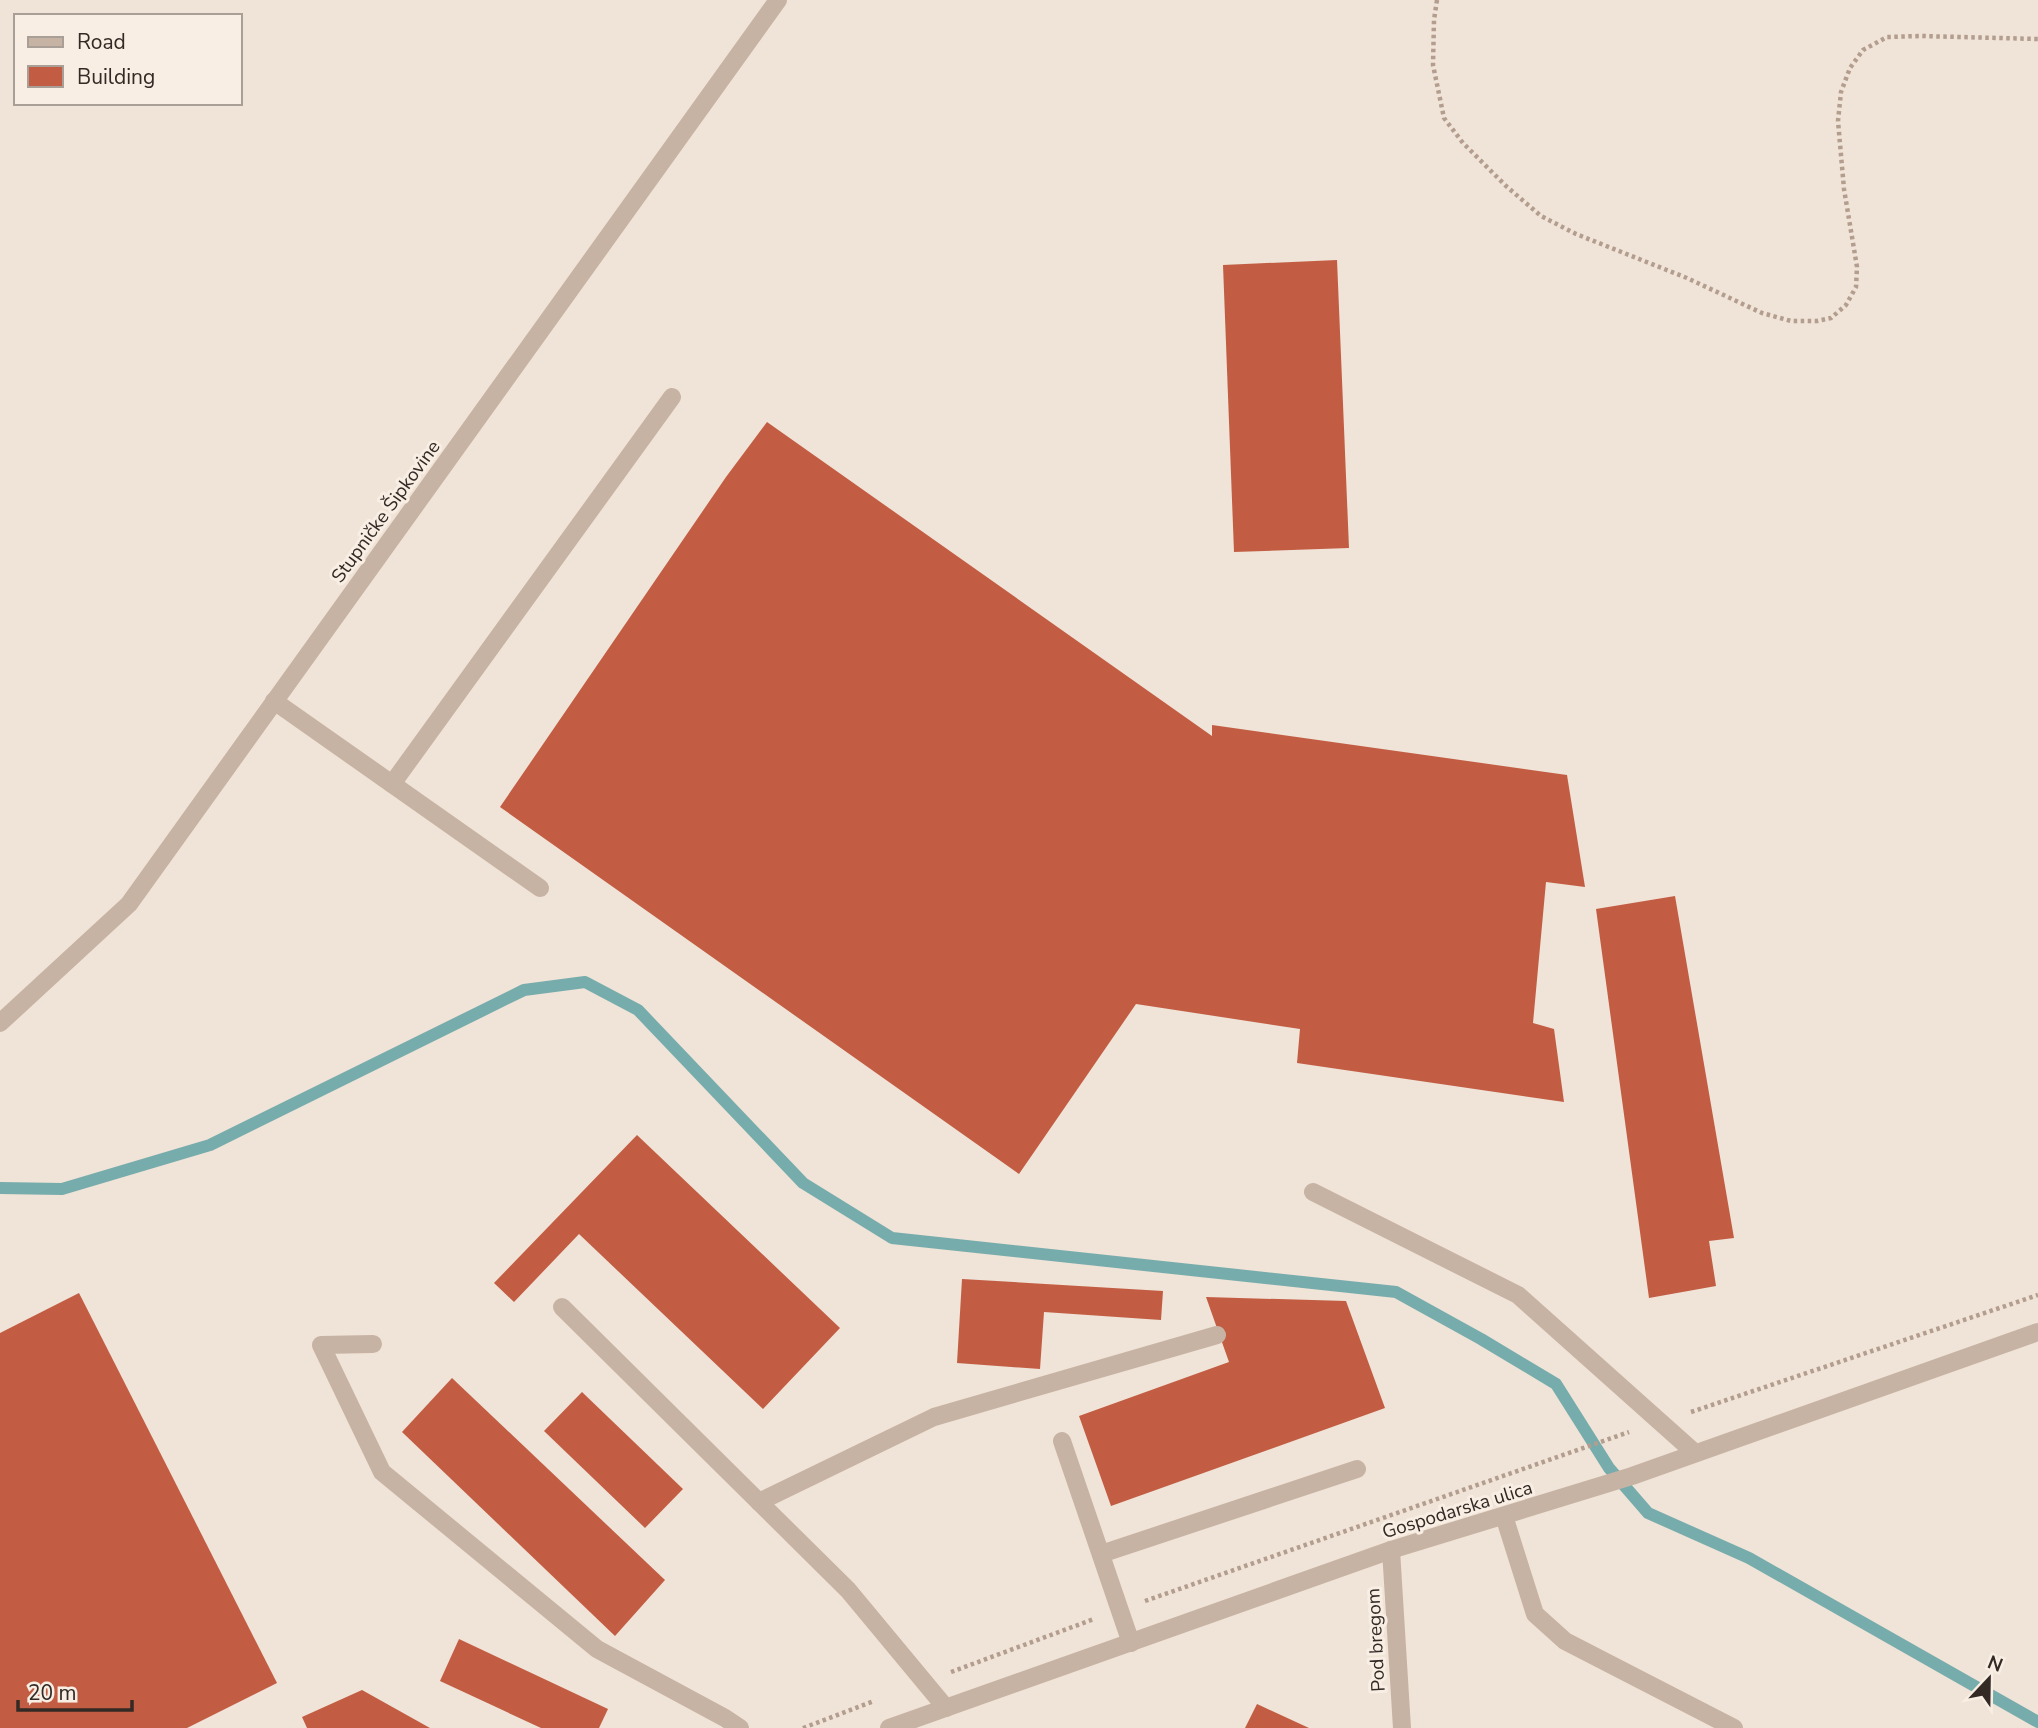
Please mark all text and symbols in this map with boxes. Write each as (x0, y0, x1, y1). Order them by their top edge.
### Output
legend (14, 14, 242, 105)
text: Road (77, 28, 126, 56)
text: Building (77, 63, 155, 91)
street label: Stupničke Šipkovine (325, 435, 446, 588)
street label: Gospodarska ulica (1379, 1475, 1536, 1545)
street label: Pod bregom (1360, 1587, 1392, 1693)
north arrow (1954, 1644, 2024, 1714)
text: N (1984, 1649, 2006, 1679)
scale bar (18, 1668, 131, 1712)
text: 20 m (28, 1679, 77, 1707)

